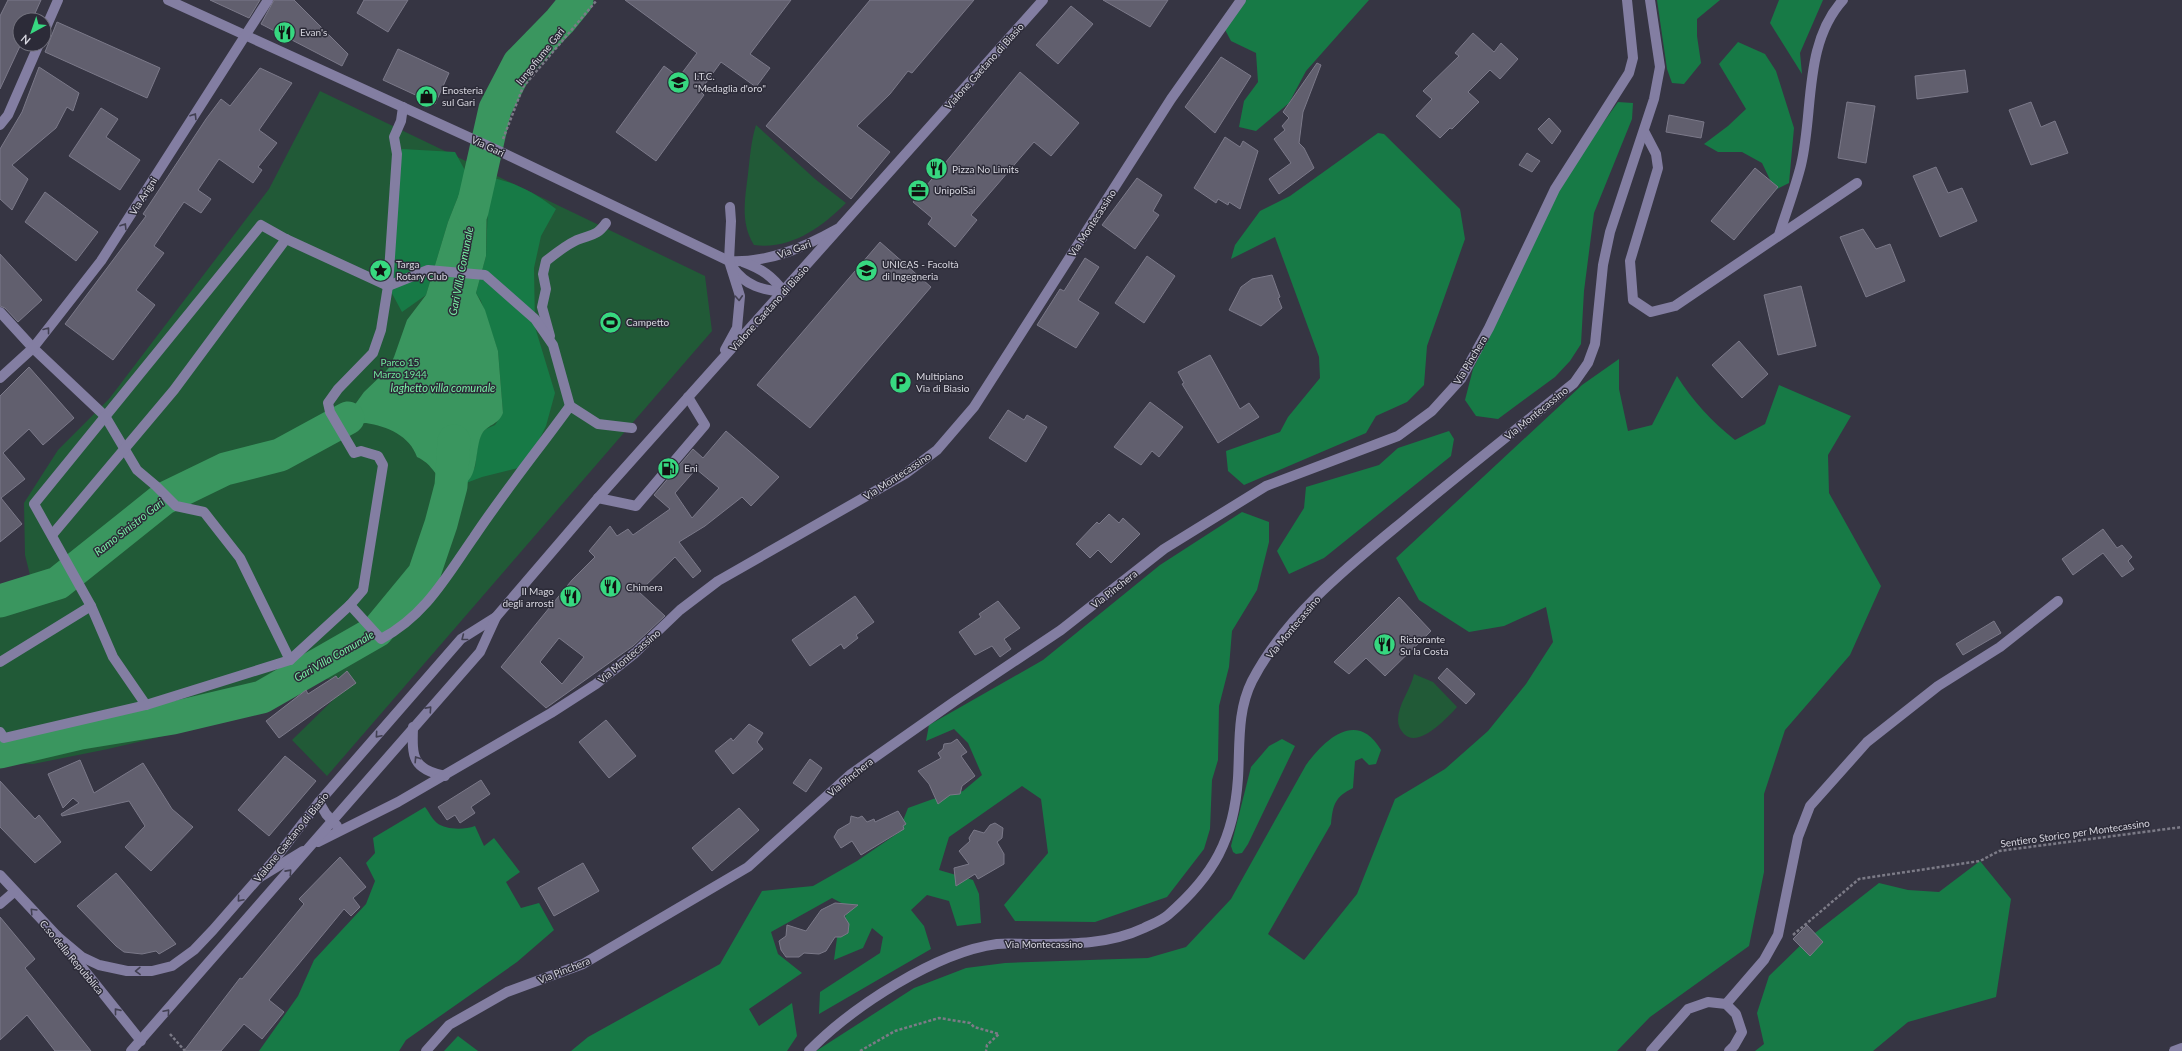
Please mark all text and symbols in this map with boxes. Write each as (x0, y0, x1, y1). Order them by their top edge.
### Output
north arrow (12, 12, 52, 52)
restaurant icon: Evan's (272, 19, 298, 45)
street label: Vialone Gaetano di Biasio (942, 20, 1026, 112)
street label: lungofiume Gari (513, 25, 567, 87)
place label: Evan's (300, 26, 327, 38)
text: N (18, 32, 33, 48)
school or university icon: I.T.C. "Medaglia d'oro" (666, 69, 692, 95)
place label: I.T.C. "Medaglia d'oro" (694, 70, 766, 94)
shop icon: Enosteria sul Gari (414, 83, 440, 109)
place label: Enosteria sul Gari (442, 84, 483, 108)
one-way arrow (189, 113, 196, 120)
street label: Via Gari (470, 133, 506, 159)
restaurant icon: Pizza No Limits (923, 156, 949, 182)
place label: Pizza No Limits (952, 163, 1019, 175)
street label: Via Arigni (127, 175, 159, 217)
office icon: UnipolSai (905, 177, 931, 203)
place label: UnipolSai (934, 184, 976, 196)
street label: Via Montecassino (1066, 187, 1118, 259)
one-way arrow (119, 223, 126, 230)
water label: Gari Villa Comunale (446, 225, 475, 316)
street label: Via Gari (776, 237, 812, 261)
place icon: Targa Rotary Club (368, 257, 394, 283)
school or university icon: UNICAS - Facoltà di Ingegneria (854, 257, 880, 283)
place label: Targa Rotary Club (396, 258, 448, 282)
place label: UNICAS - Facoltà di Ingegneria (882, 258, 959, 282)
street label: Vialone Gaetano di Biasio (727, 262, 811, 354)
one-way arrow (735, 296, 743, 302)
sports icon: Campetto (597, 309, 623, 335)
place label: Campetto (626, 316, 670, 328)
one-way arrow (42, 328, 49, 335)
street label: Via Pinchera (1451, 333, 1489, 387)
park label: Parco 15 Marzo 1944 (373, 356, 427, 380)
parking icon: Multipiano Via di Biasio (887, 369, 913, 395)
place label: Multipiano Via di Biasio (916, 370, 970, 394)
water label: laghetto villa comunale (391, 381, 495, 394)
street label: Via Montecassino (1502, 384, 1570, 442)
street label: Via Montecassino (861, 450, 933, 502)
fuel station icon: Eni (655, 455, 681, 481)
place label: Eni (684, 462, 698, 474)
water label: Ramo Sinistro Gari (91, 495, 166, 558)
street label: Via Pinchera (1089, 567, 1139, 611)
restaurant icon: Chimera (598, 574, 624, 600)
place label: Chimera (626, 581, 663, 593)
restaurant icon: Il Mago degli arrosti (557, 584, 583, 610)
place label: Il Mago degli arrosti (502, 585, 554, 609)
street label: Via Montecassino (1263, 593, 1323, 661)
street label: Via Montecassino (595, 626, 663, 686)
water label: Gari Villa Comunale (291, 627, 376, 684)
restaurant icon: Ristorante Su la Costa (1371, 632, 1397, 658)
one-way arrow (461, 633, 468, 640)
place label: Ristorante Su la Costa (1400, 633, 1449, 657)
one-way arrow (424, 707, 431, 714)
one-way arrow (375, 730, 382, 738)
street label: Via Pinchera (825, 755, 875, 799)
one-way arrow (415, 757, 422, 764)
street label: Vialone Gaetano di Biasio (251, 789, 331, 884)
street label: Sentiero Storico per Montecassino (2000, 817, 2151, 849)
one-way arrow (284, 869, 291, 876)
one-way arrow (237, 894, 244, 901)
one-way arrow (30, 908, 38, 916)
street label: C.so della Repubblica (38, 918, 106, 996)
street label: Via Montecassino (1005, 938, 1083, 950)
street label: Via Pinchera (536, 954, 592, 986)
one-way arrow (135, 967, 141, 975)
one-way arrow (114, 1008, 121, 1015)
one-way arrow (162, 1009, 169, 1016)

